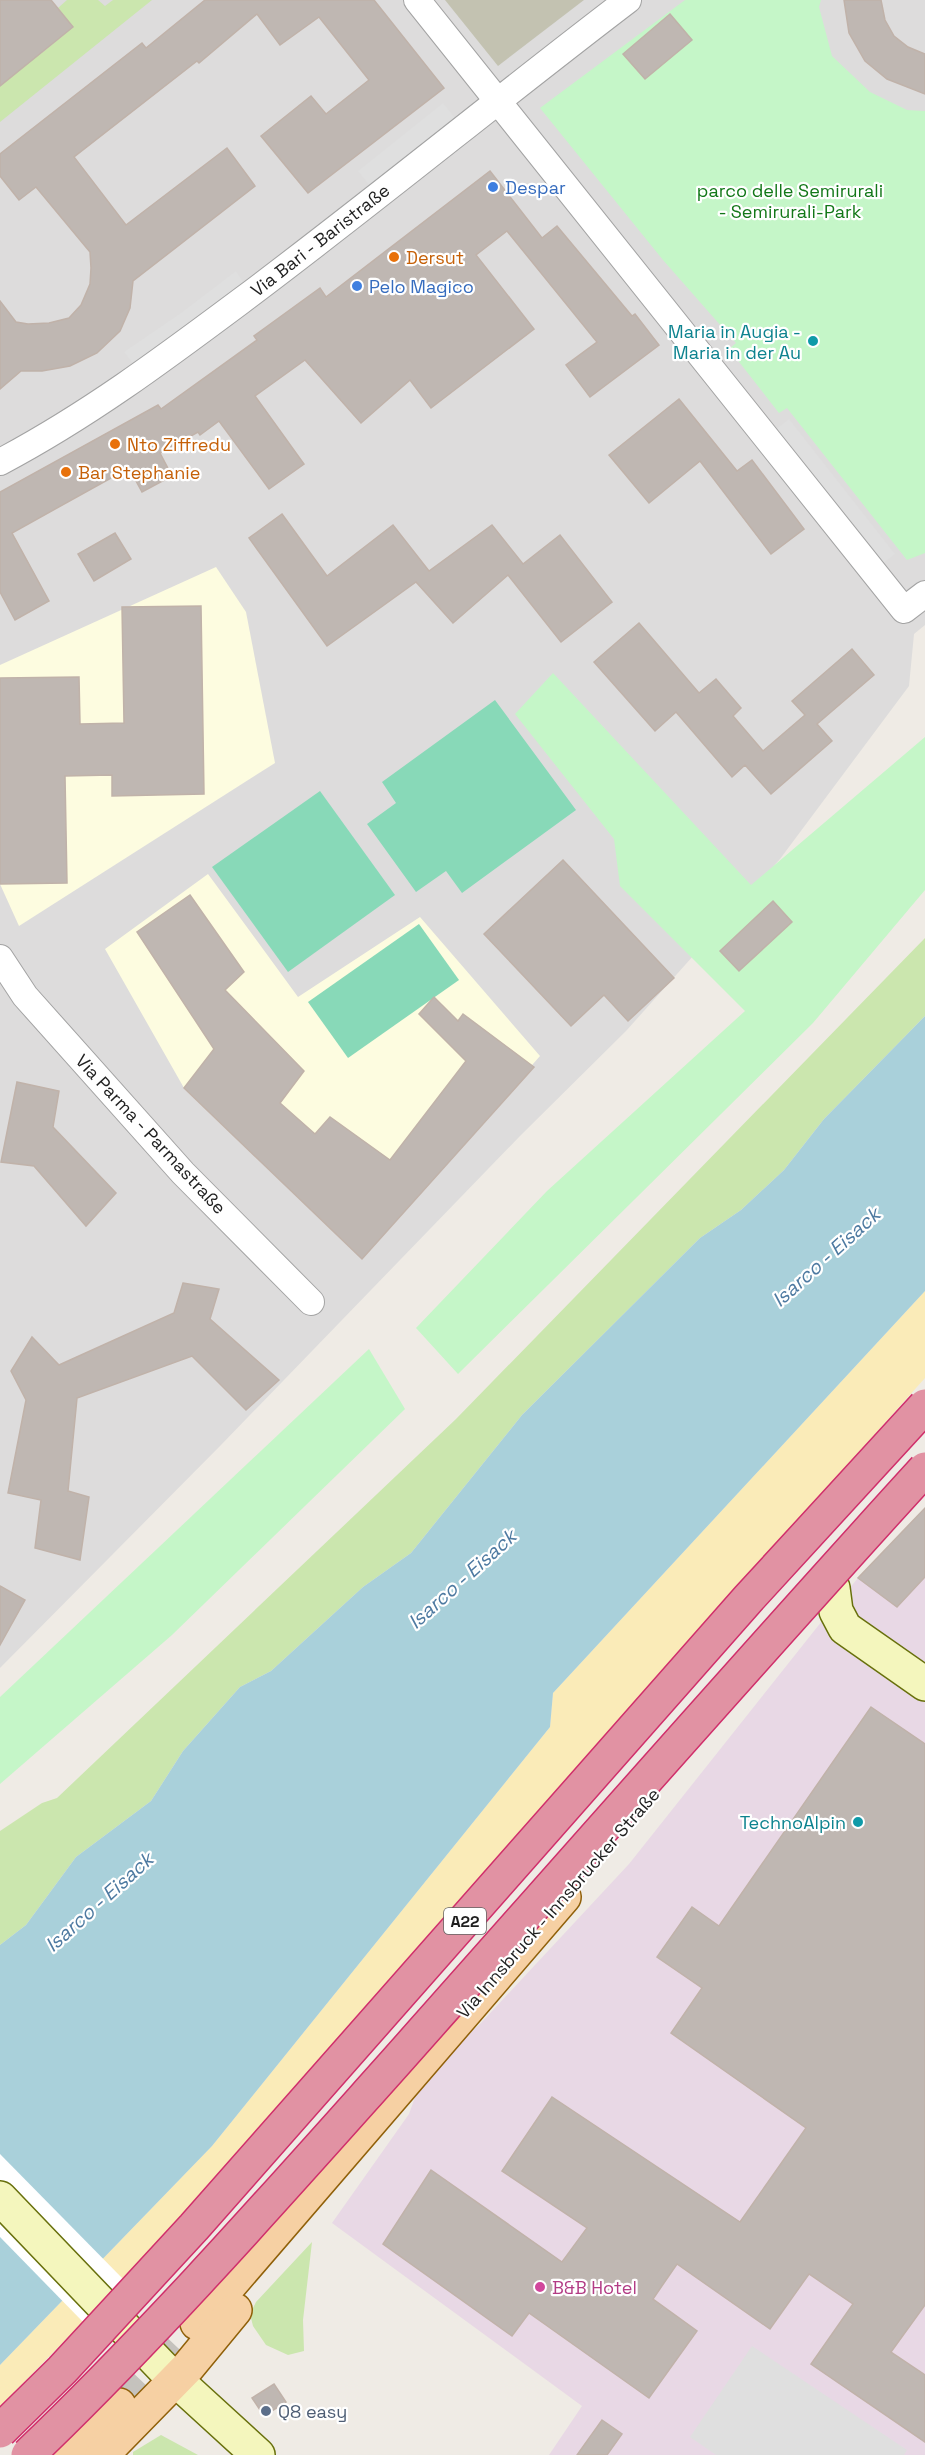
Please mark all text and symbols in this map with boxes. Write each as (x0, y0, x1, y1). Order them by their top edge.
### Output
place label: Despar (505, 176, 566, 199)
street label: Via Bari - Baristraße (246, 179, 394, 301)
park label: parco delle Semirurali - Semirurali-Park (697, 179, 883, 223)
marker: Despar (486, 180, 500, 194)
place label: Dersut (406, 246, 464, 269)
marker: Dersut (387, 250, 401, 264)
place label: Pelo Magico (369, 275, 474, 298)
marker: Pelo Magico (350, 279, 364, 293)
place label: Maria in Augia - Maria in der Au (668, 320, 801, 364)
marker: Maria in Augia - Maria in der Au (806, 334, 820, 348)
place label: Nto Ziffredu (127, 433, 231, 456)
marker: Nto Ziffredu (108, 437, 122, 451)
place label: Bar Stephanie (78, 461, 200, 484)
marker: Bar Stephanie (59, 465, 73, 479)
street label: Via Parma - Parmastraße (71, 1049, 231, 1219)
water label: Isarco - Eisack (766, 1200, 887, 1313)
water label: Isarco - Eisack (402, 1522, 523, 1635)
street label: Via Innsbruck - Innsbrucker Straße (452, 1783, 664, 2023)
place label: TechnoAlpin (740, 1811, 846, 1834)
marker: TechnoAlpin (851, 1815, 865, 1829)
water label: Isarco - Eisack (39, 1845, 160, 1958)
road number: A22 (444, 1908, 486, 1934)
place label: B&B Hotel (552, 2276, 637, 2299)
marker: B&B Hotel (533, 2280, 547, 2294)
place label: Q8 easy (278, 2400, 347, 2423)
marker: Q8 easy (259, 2404, 273, 2418)

